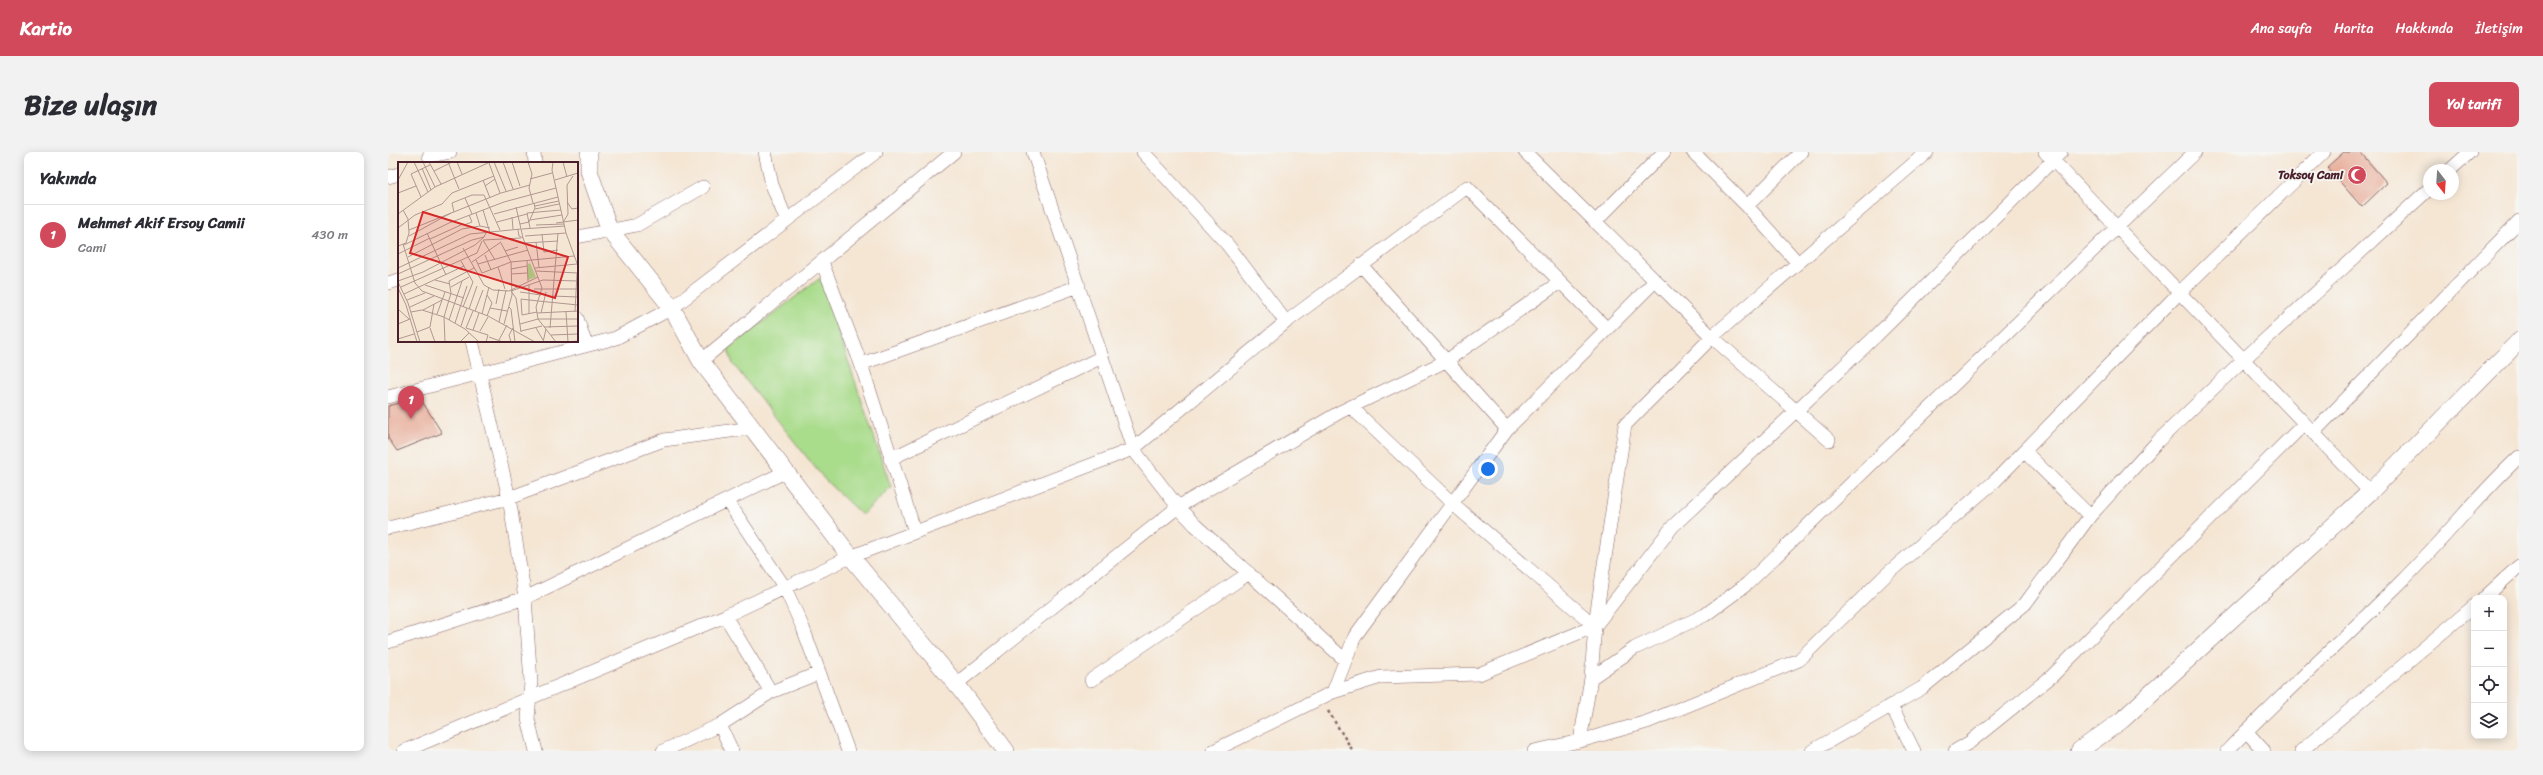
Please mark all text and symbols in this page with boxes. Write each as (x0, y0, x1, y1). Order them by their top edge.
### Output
text: Kartio (20, 12, 72, 45)
text: Ana sayfa (2251, 16, 2312, 41)
text: Harita (2334, 16, 2374, 41)
text: Hakkında (2396, 16, 2453, 41)
text: İletişim (2475, 16, 2523, 41)
text: Bize ulaşın (24, 80, 157, 129)
button: Yol tarifi (2429, 82, 2519, 127)
inset map (398, 162, 578, 342)
text: Yakında (40, 163, 96, 193)
place label: Toksoy Cami (2278, 164, 2344, 186)
mosque icon: Toksoy Cami (2346, 164, 2368, 186)
north arrow (2423, 164, 2459, 200)
text: Mehmet Akif Ersoy Camii (78, 210, 245, 236)
text: 1 (50, 223, 56, 246)
text: 430 m (311, 223, 348, 246)
text: Cami (78, 236, 106, 259)
pin: 1 (398, 386, 424, 419)
your location (1478, 459, 1498, 479)
map controls (2471, 595, 2507, 739)
button: + (2471, 595, 2507, 631)
button: − (2471, 631, 2507, 667)
button: locate (2471, 667, 2507, 703)
button: layers (2471, 703, 2507, 739)

